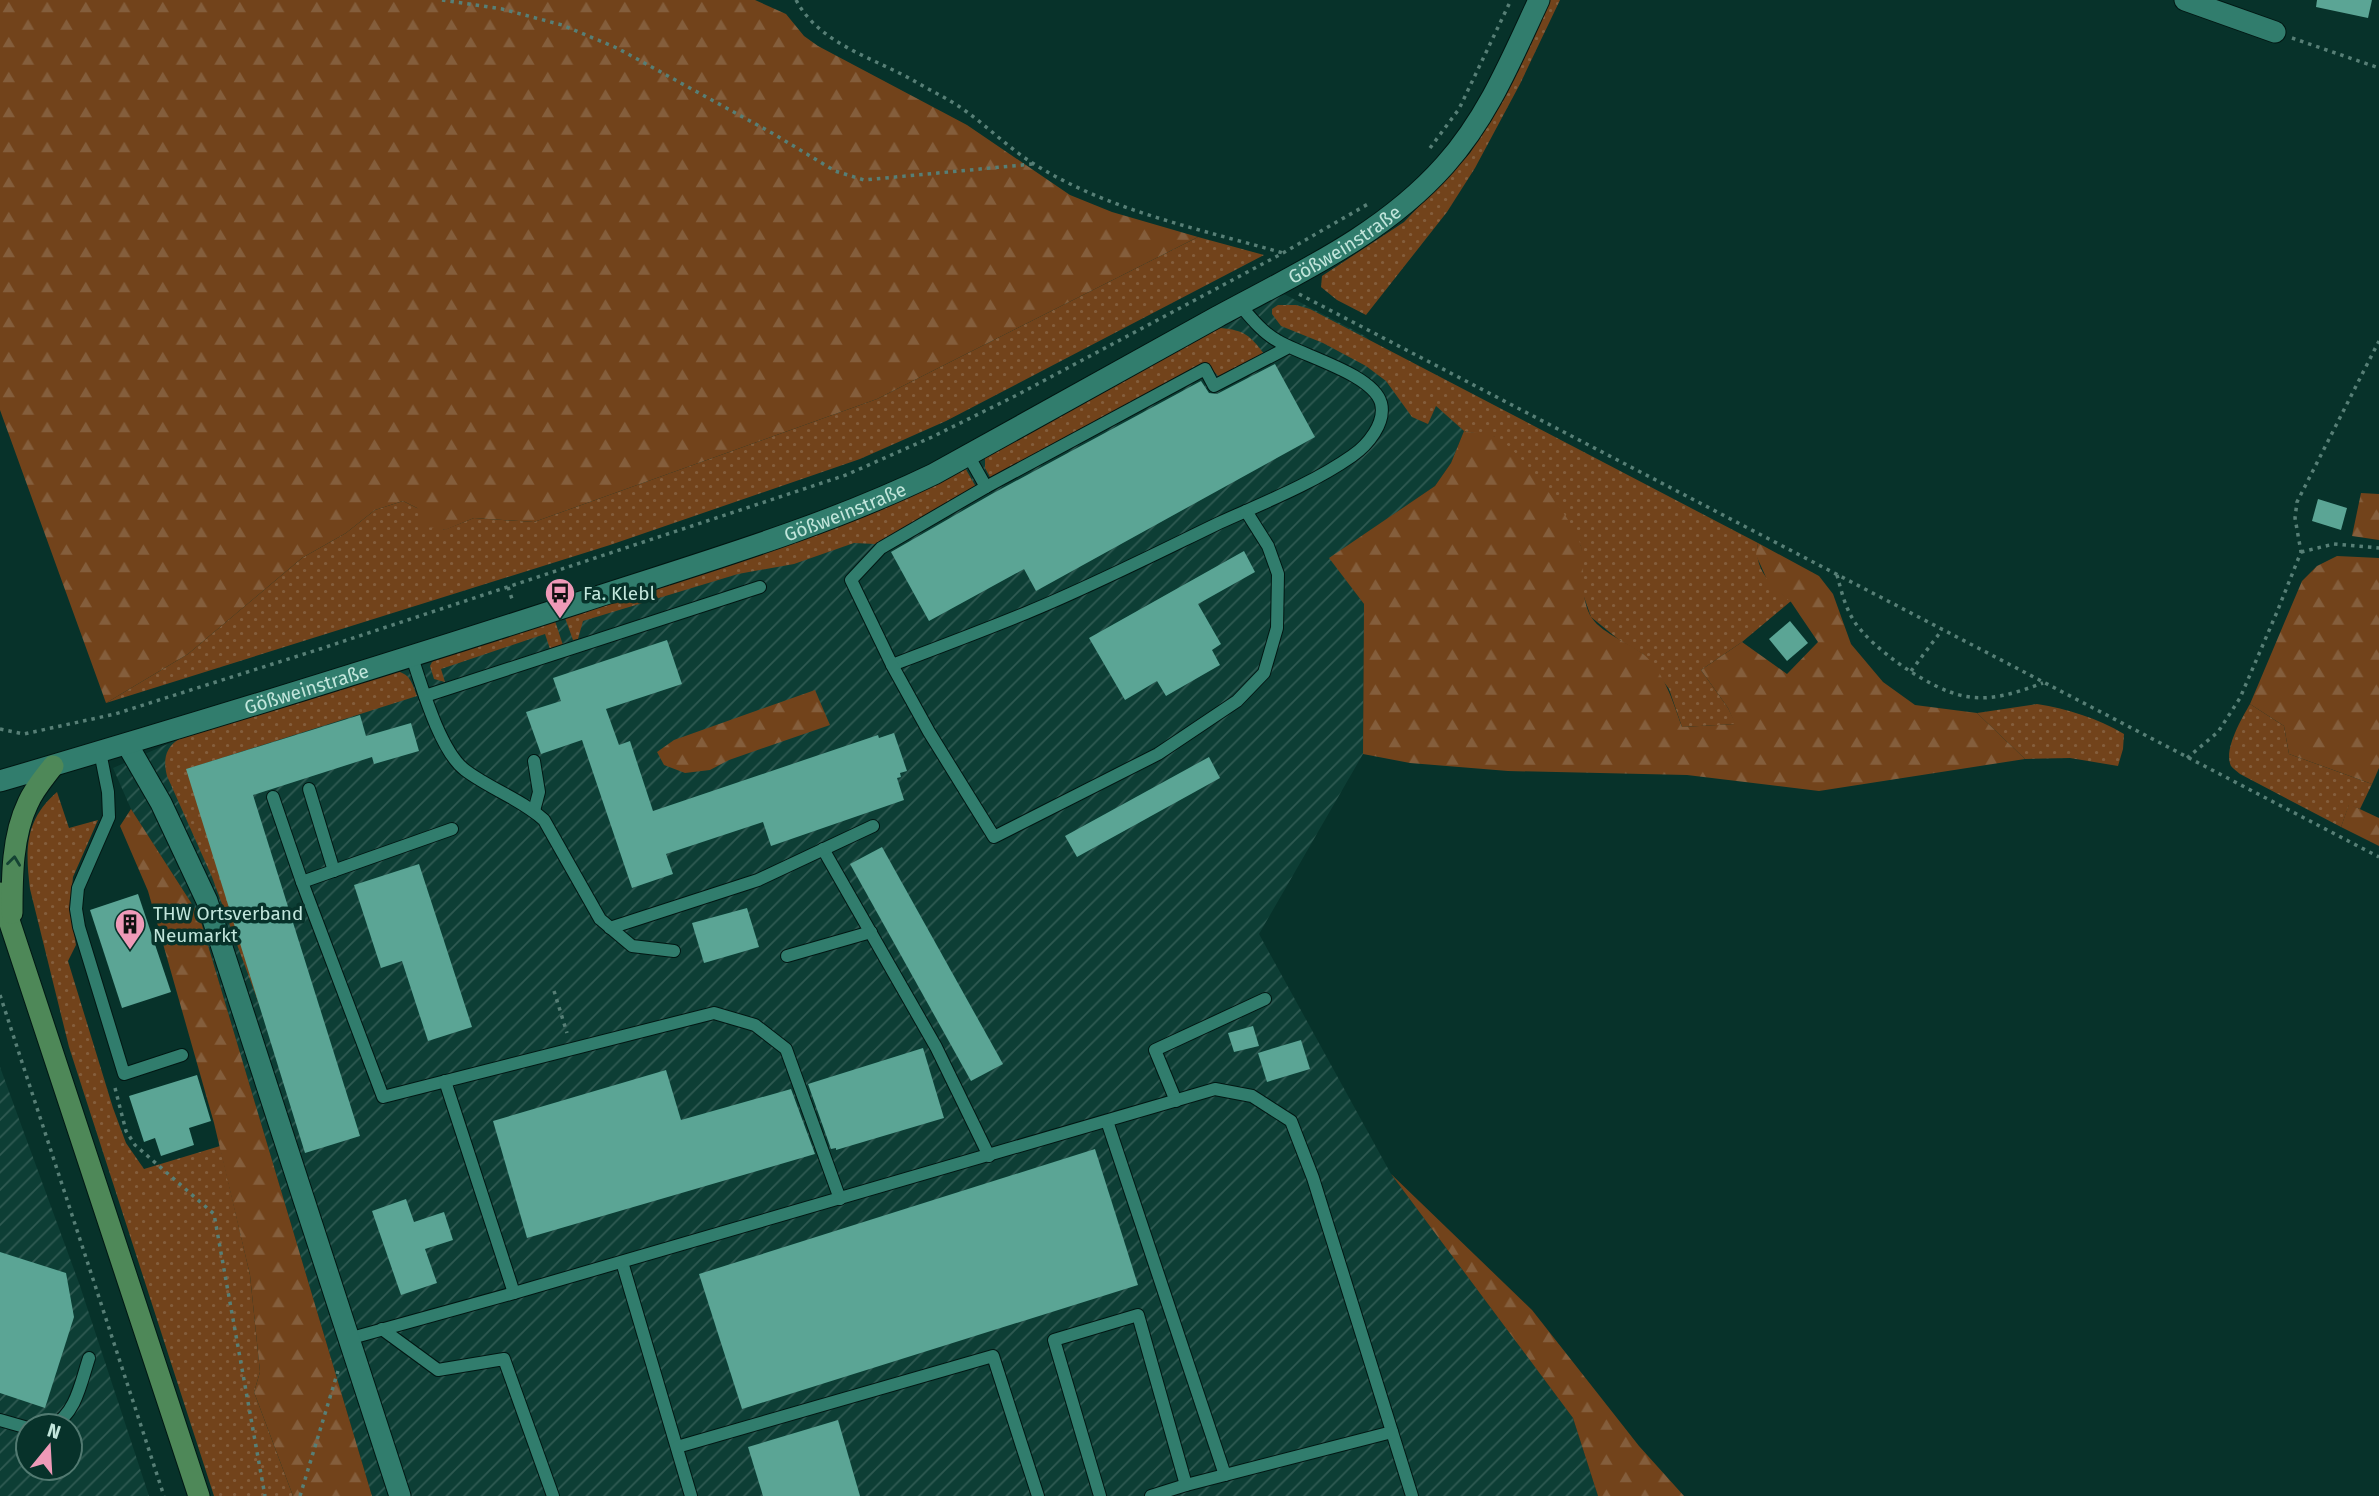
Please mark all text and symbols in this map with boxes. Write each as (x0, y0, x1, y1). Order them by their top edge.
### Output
street label: Gößweinstraße (1284, 201, 1406, 289)
street label: Gößweinstraße (781, 477, 910, 546)
bus stop icon: Fa. Klebl (543, 576, 577, 620)
place label: Fa. Klebl (583, 582, 655, 605)
street label: Gößweinstraße (241, 659, 372, 719)
one-way arrow (7, 855, 22, 867)
place label: THW Ortsverband Neumarkt (153, 902, 303, 947)
building icon: THW Ortsverband Neumarkt (113, 907, 147, 951)
north arrow (14, 1412, 84, 1482)
text: N (45, 1418, 64, 1444)

